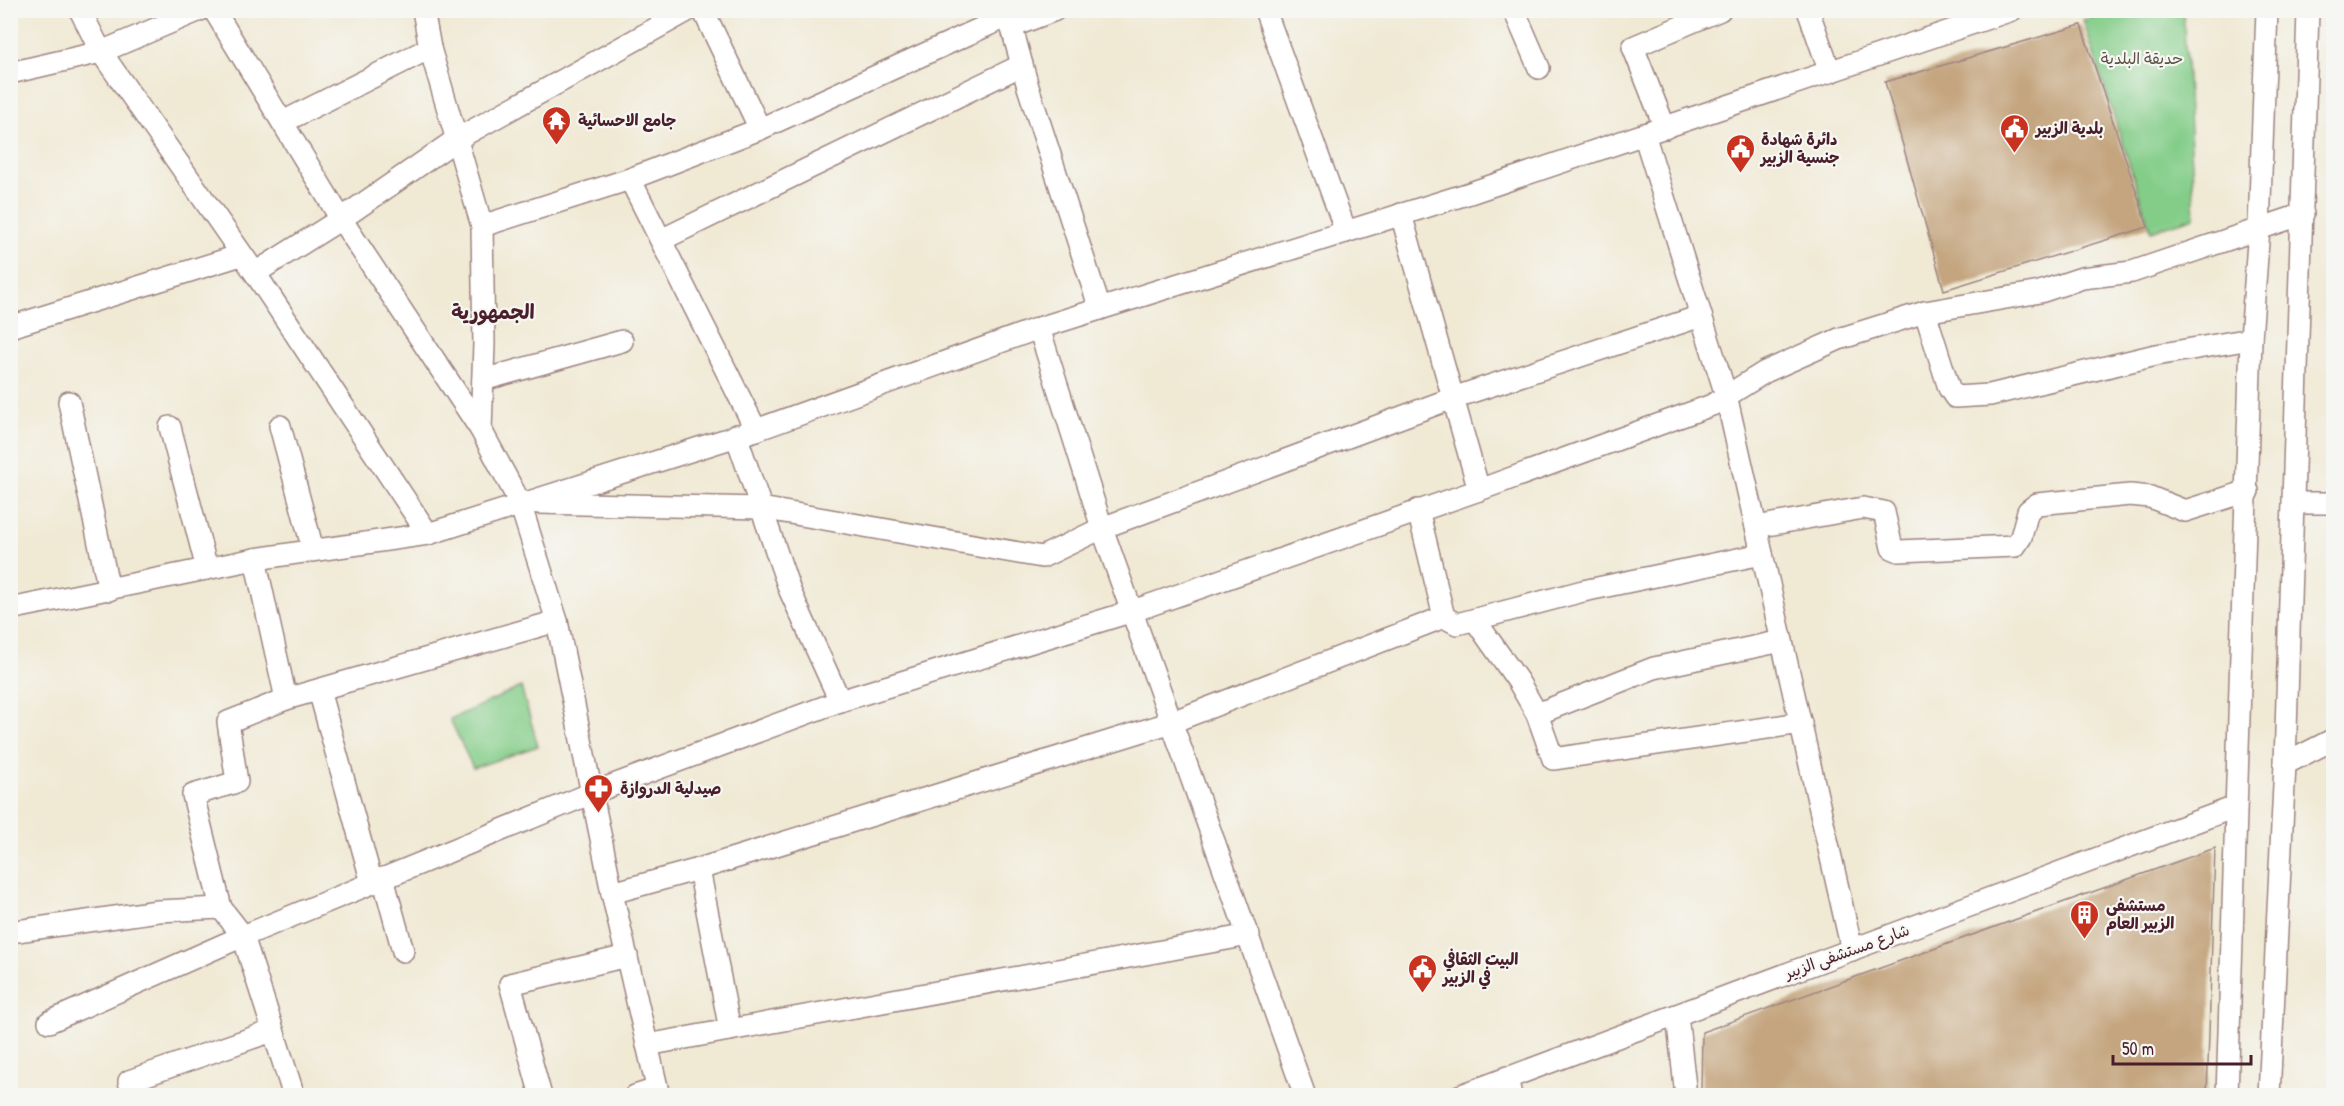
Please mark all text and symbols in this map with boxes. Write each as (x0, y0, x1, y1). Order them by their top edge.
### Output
park label: حديقة البلدية (2101, 47, 2183, 69)
temple icon: جامع الاحسائية (541, 104, 573, 146)
place label: جامع الاحسائية (578, 109, 676, 132)
public building icon: بلدية الزبير (1999, 112, 2031, 154)
place label: بلدية الزبير (2034, 117, 2103, 139)
place label: دائرة شهادة جنسية الزبير (1759, 128, 1840, 168)
public building icon: دائرة شهادة جنسية الزبير (1724, 132, 1756, 174)
district label: الجمهورية (451, 298, 535, 326)
pharmacy icon: صيدلية الدروازة (583, 772, 615, 814)
place label: صيدلية الدروازة (620, 777, 722, 799)
place label: مستشفى الزبير العام (2106, 894, 2174, 936)
building icon: مستشفى الزبير العام (2069, 898, 2101, 940)
street label: شارع مستشفى الزبير (1780, 918, 1913, 985)
place label: البيت الثقافي في الزبير (1441, 948, 1518, 990)
public building icon: البيت الثقافي في الزبير (1406, 952, 1438, 994)
scale bar (2113, 1028, 2251, 1066)
text: 50 m (2122, 1036, 2154, 1061)

